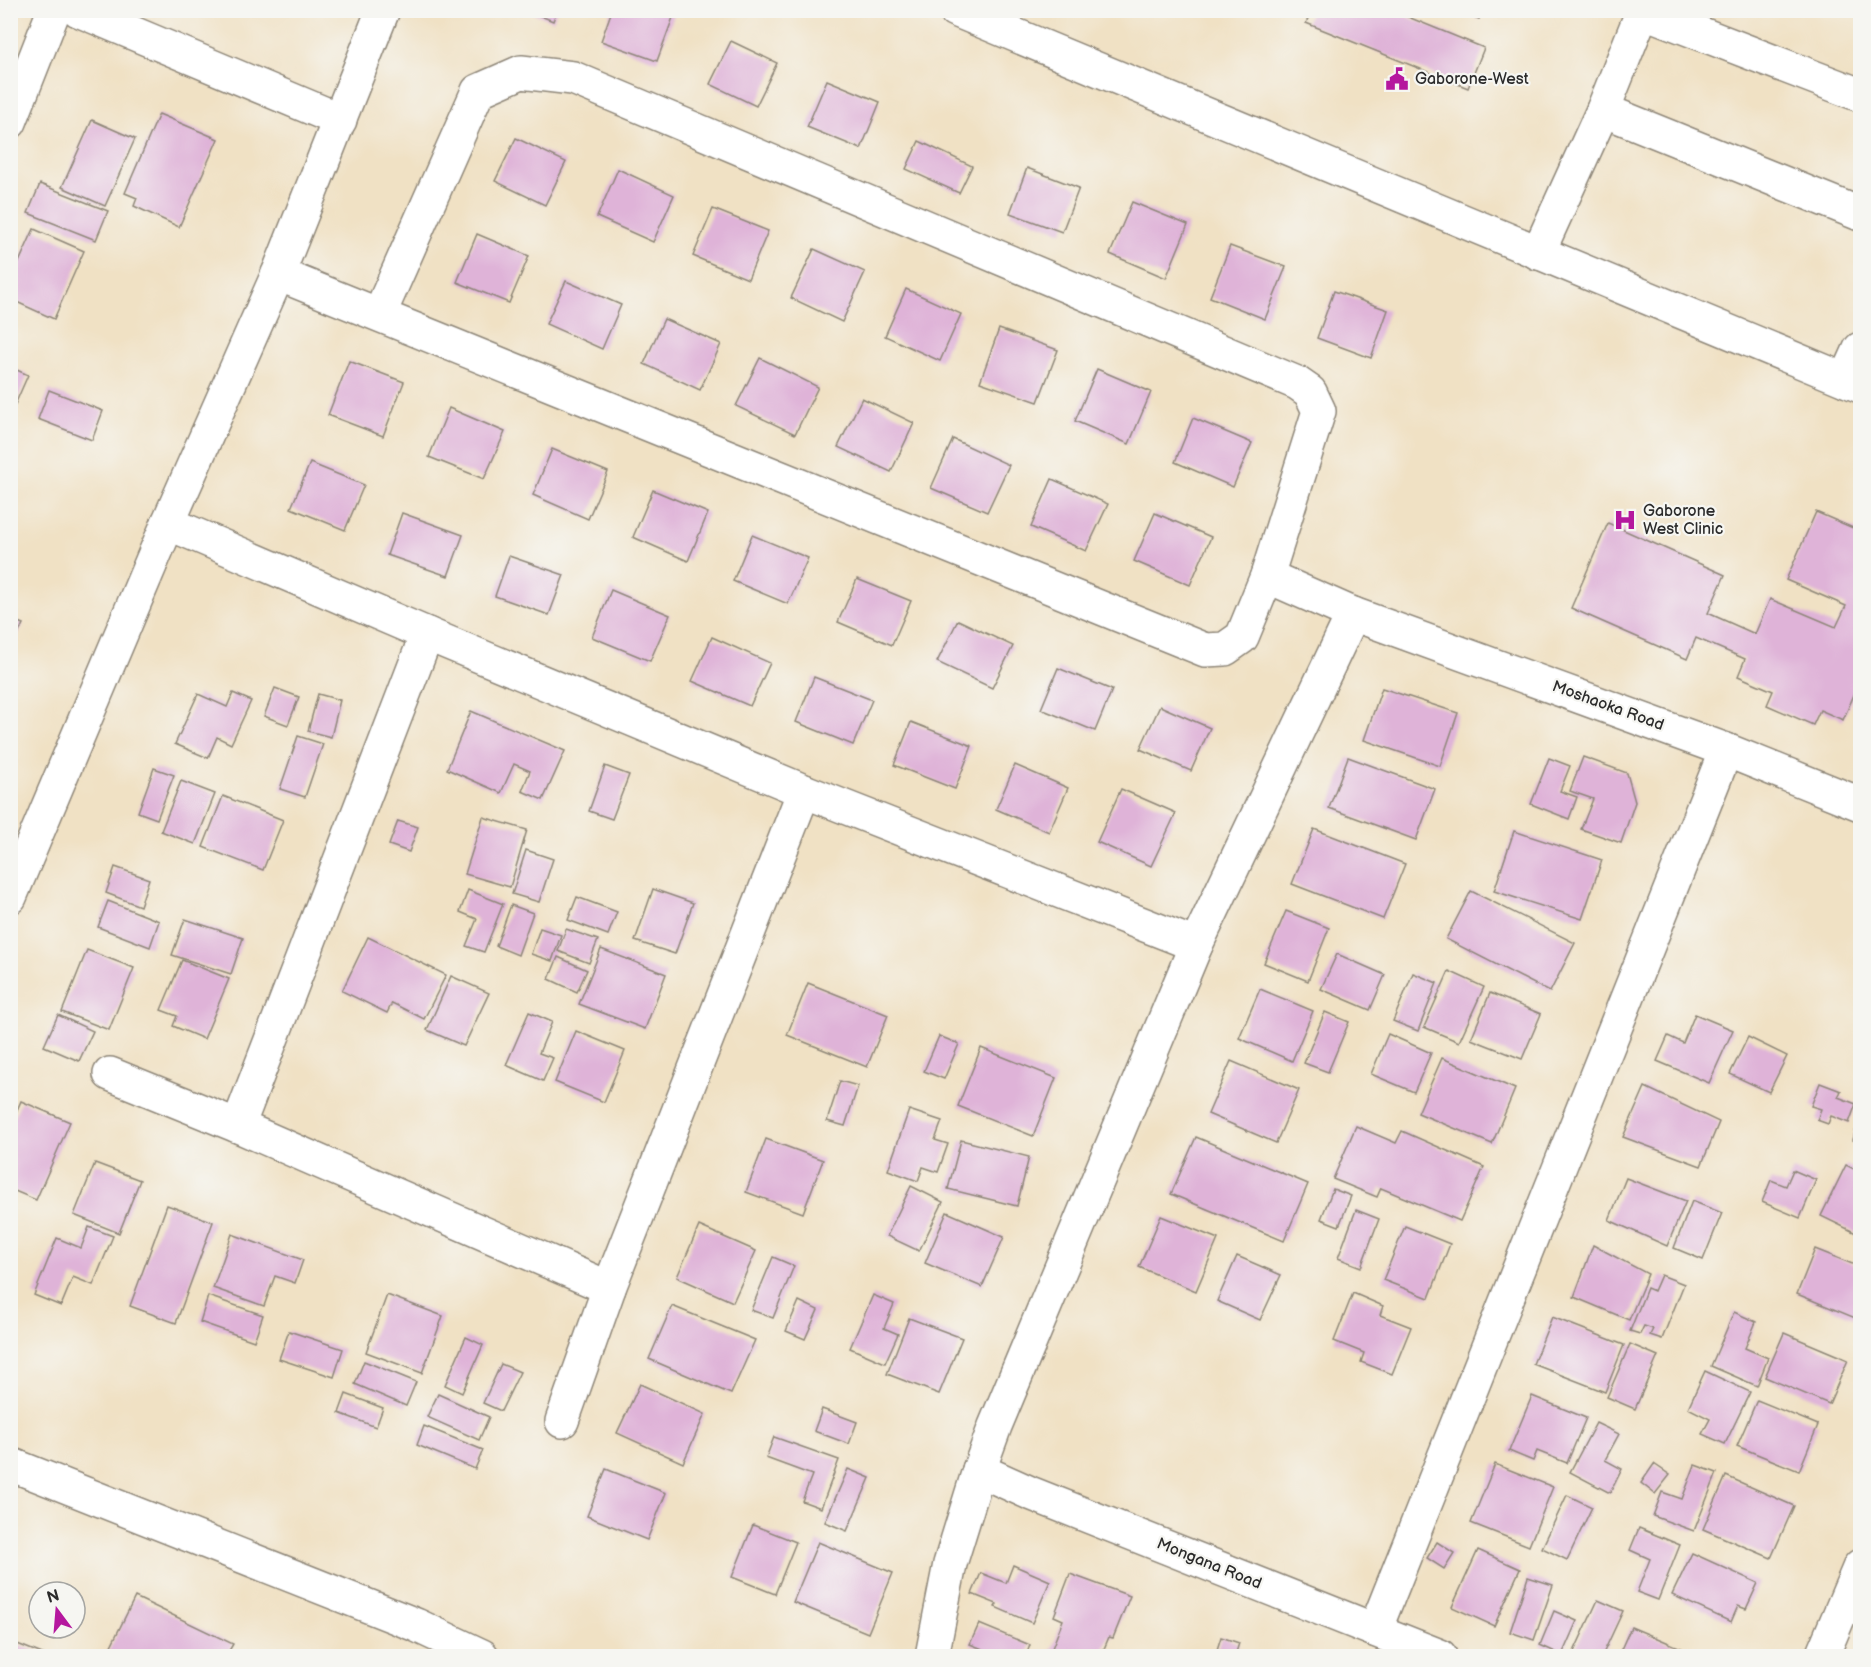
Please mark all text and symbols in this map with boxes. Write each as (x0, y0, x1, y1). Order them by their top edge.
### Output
public building icon: Gaborone-West (1384, 66, 1410, 92)
place label: Gaborone-West (1415, 70, 1529, 89)
place label: Gaborone West Clinic (1643, 502, 1723, 539)
hospital icon: Gaborone West Clinic (1612, 507, 1638, 533)
street label: Moshaoka Road (1550, 677, 1666, 735)
street label: Mongana Road (1154, 1534, 1264, 1594)
north arrow (27, 1580, 87, 1640)
text: N (45, 1586, 62, 1608)

